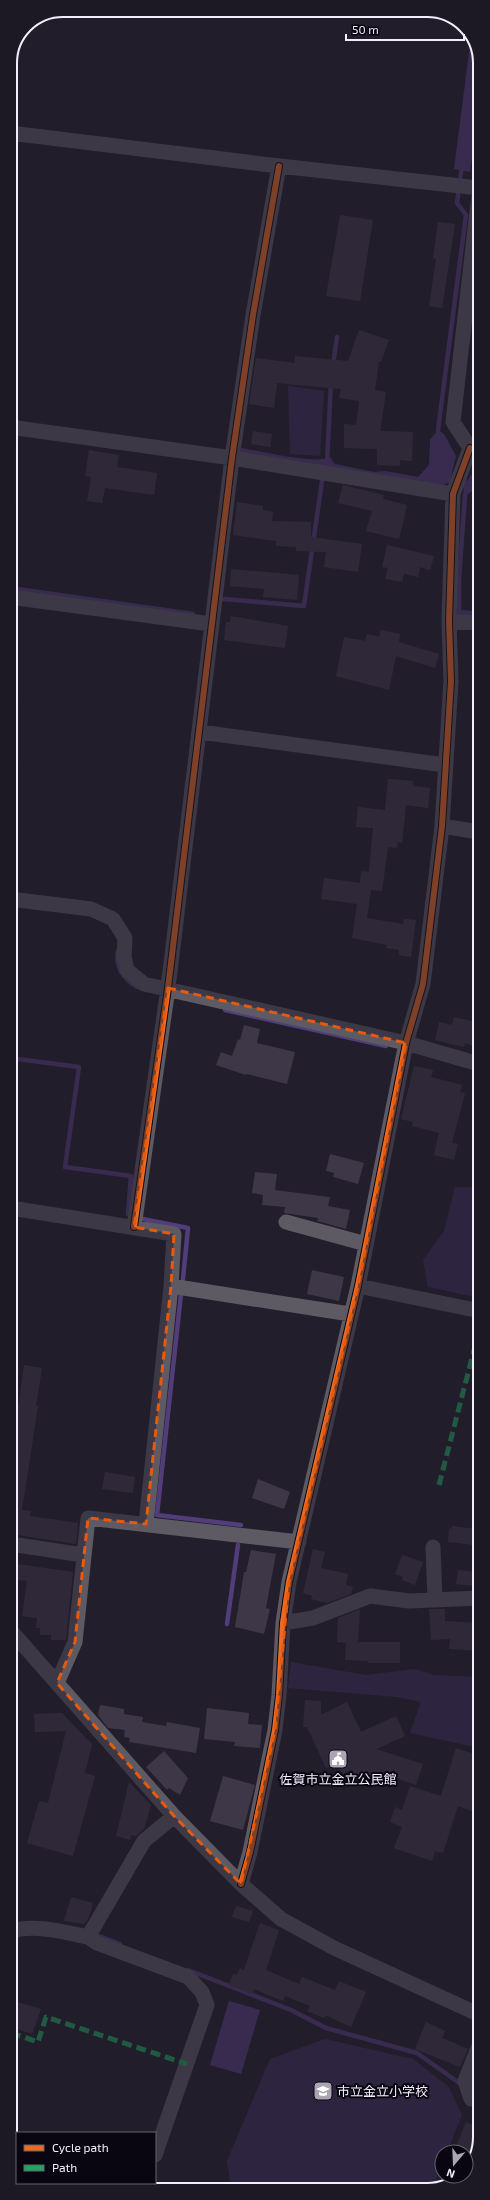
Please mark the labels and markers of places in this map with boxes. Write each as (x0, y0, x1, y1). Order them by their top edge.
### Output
public building icon: 佐賀市立金立公民館 (327, 1748, 349, 1770)
place label: 佐賀市立金立公民館 (279, 1771, 397, 1787)
school or university icon: 市立金立小学校 (312, 2080, 334, 2102)
place label: 市立金立小学校 (337, 2083, 428, 2099)

